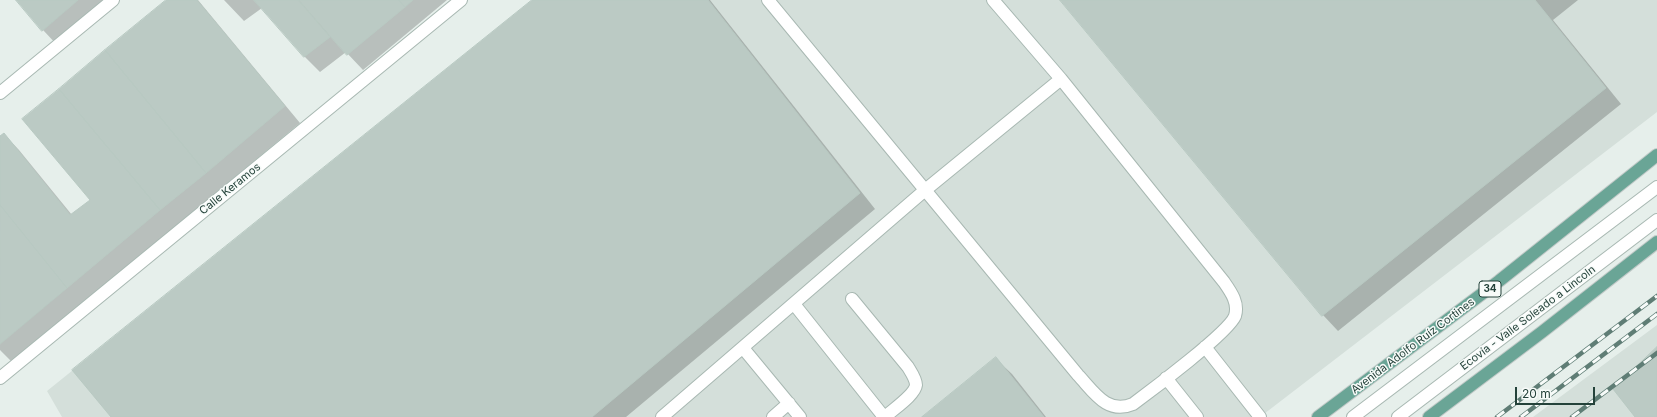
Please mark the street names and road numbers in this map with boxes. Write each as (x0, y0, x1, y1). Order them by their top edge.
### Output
street label: Calle Keramos (197, 160, 263, 218)
street label: Ecovía - Valle Soleado a Lincoln (1458, 263, 1598, 373)
road number: 34 (1479, 281, 1501, 297)
street label: Avenida Adolfo Ruíz Cortines (1349, 295, 1477, 397)

